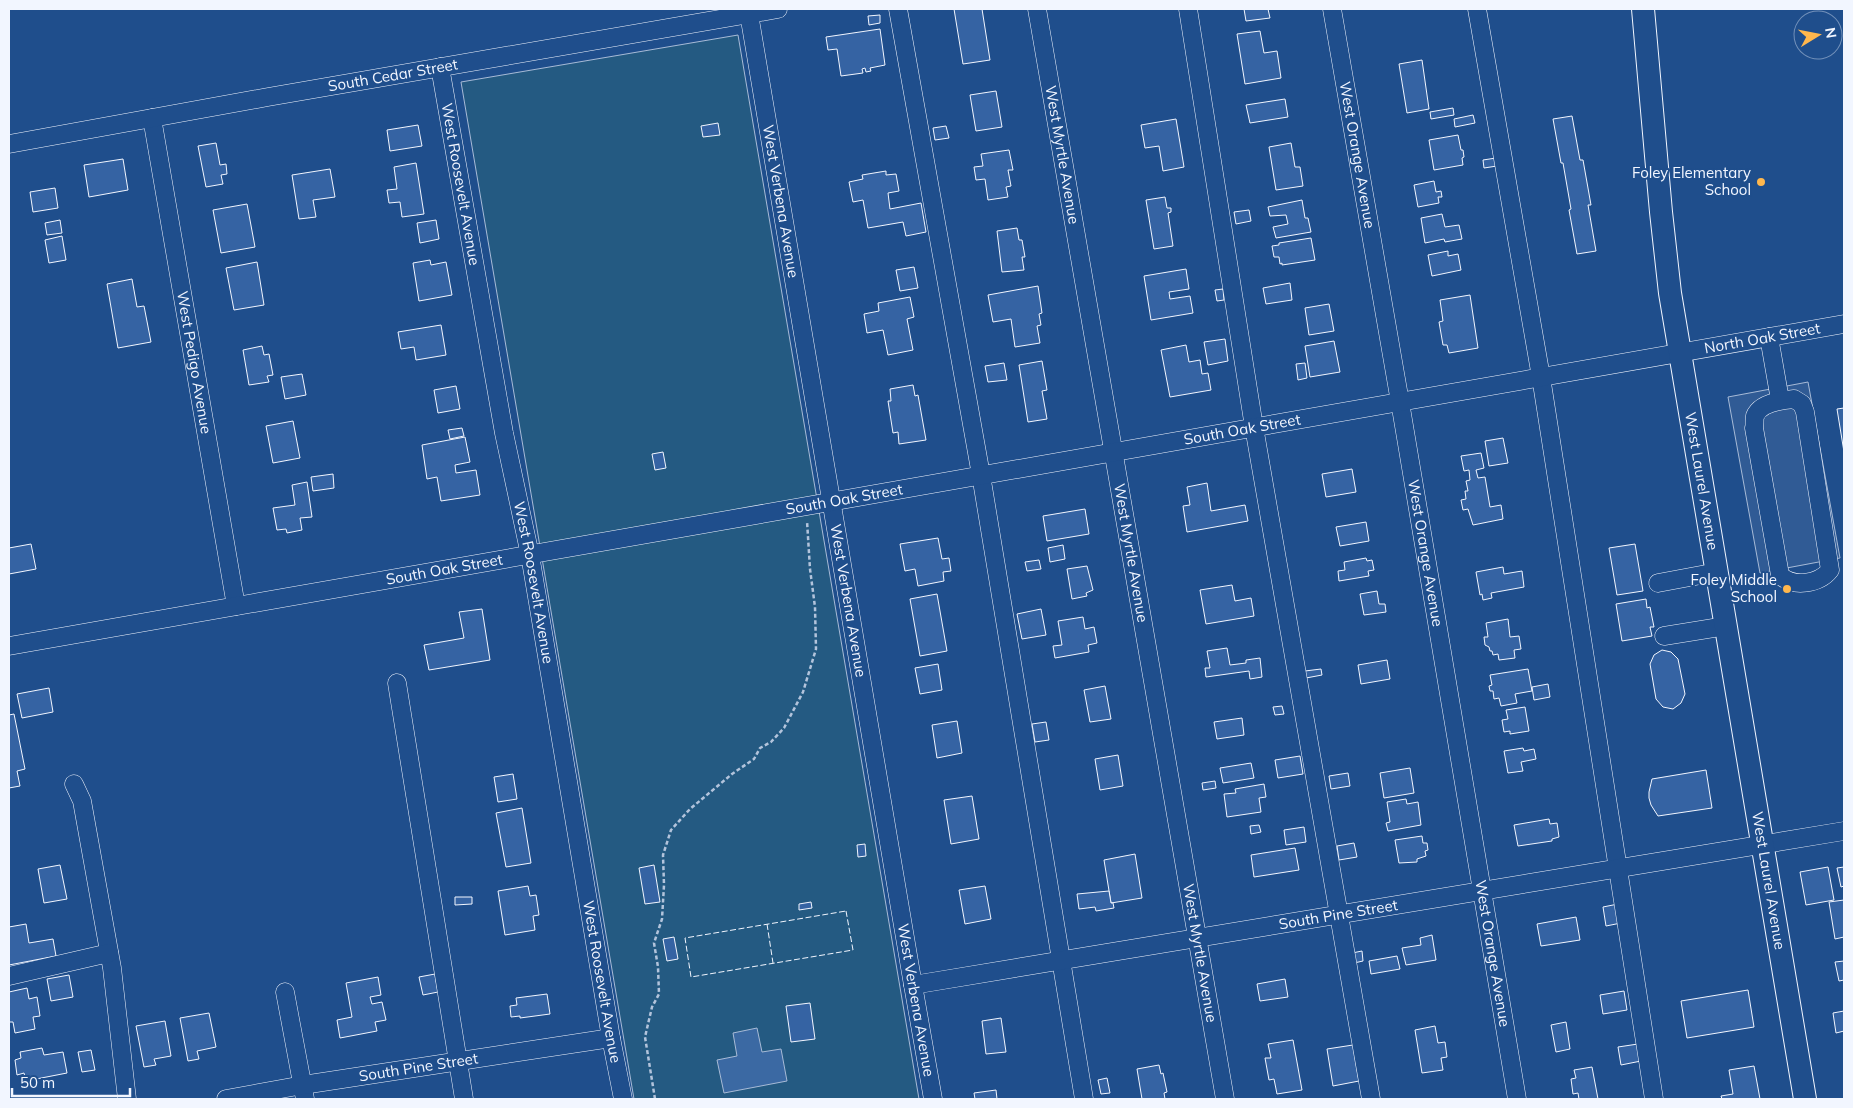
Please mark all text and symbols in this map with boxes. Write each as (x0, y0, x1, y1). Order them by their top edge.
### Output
north arrow (1793, 10, 1843, 60)
text: N (1821, 26, 1841, 40)
street label: South Cedar Street (326, 54, 459, 95)
street label: West Orange Avenue (1336, 80, 1380, 230)
street label: West Myrtle Avenue (1041, 84, 1084, 226)
street label: West Roosevelt Avenue (437, 101, 485, 267)
street label: West Verbena Avenue (759, 123, 803, 279)
place label: Foley Elementary School (1632, 163, 1751, 199)
marker: Foley Elementary School (1755, 176, 1767, 188)
street label: West Pedigo Avenue (173, 289, 216, 435)
street label: North Oak Street (1703, 318, 1822, 357)
street label: South Oak Street (1182, 410, 1302, 449)
street label: West Laurel Avenue (1681, 411, 1723, 551)
street label: West Orange Avenue (1404, 478, 1448, 628)
street label: South Oak Street (784, 479, 904, 519)
street label: West Myrtle Avenue (1110, 482, 1153, 624)
street label: West Roosevelt Avenue (510, 500, 558, 665)
street label: West Verbena Avenue (826, 523, 871, 679)
street label: South Oak Street (384, 550, 504, 589)
place label: Foley Middle School (1691, 570, 1777, 606)
marker: Foley Middle School (1781, 583, 1793, 595)
street label: West Laurel Avenue (1748, 810, 1790, 951)
street label: West Orange Avenue (1471, 878, 1515, 1028)
street label: West Myrtle Avenue (1179, 882, 1222, 1024)
street label: South Pine Street (1277, 895, 1399, 933)
street label: West Roosevelt Avenue (579, 899, 626, 1064)
street label: West Verbena Avenue (894, 922, 939, 1078)
street label: South Pine Street (357, 1048, 479, 1085)
scale bar (12, 1066, 130, 1098)
text: 50 m (20, 1073, 55, 1092)

